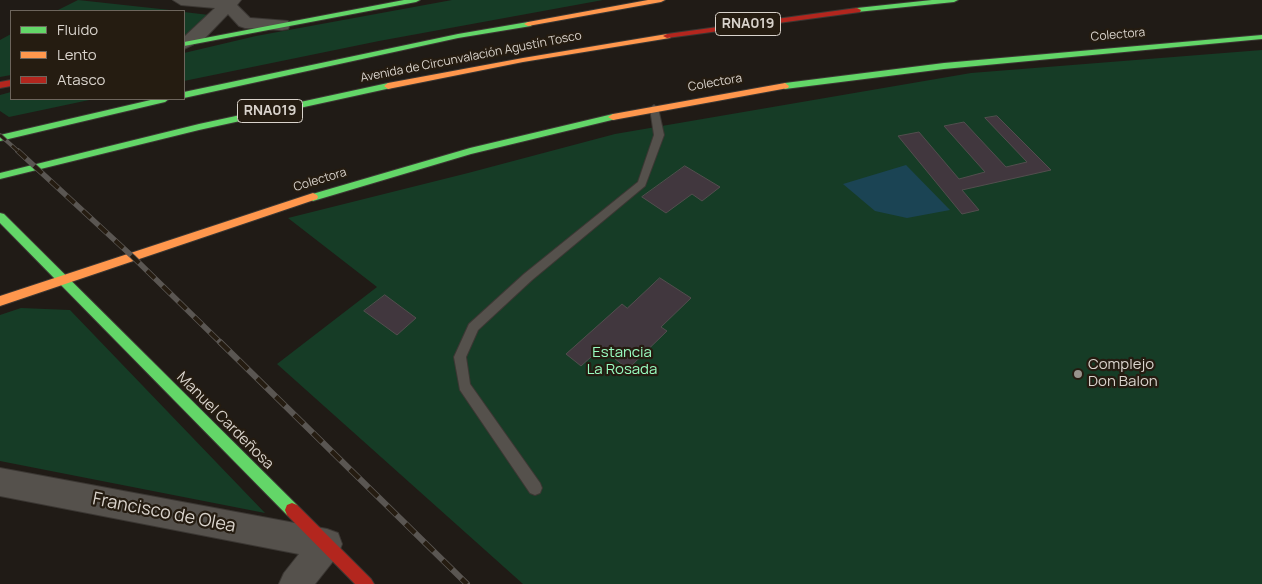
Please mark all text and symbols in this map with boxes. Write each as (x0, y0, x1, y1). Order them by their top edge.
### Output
legend (10, 10, 185, 100)
road number: RNA019 (716, 12, 780, 36)
text: Fluido (57, 19, 98, 40)
street label: Colectora (1090, 25, 1146, 45)
street label: Avenida de Circunvalación Agustín Tosco (359, 28, 583, 86)
text: Lento (57, 44, 97, 65)
text: Atasco (57, 69, 105, 90)
street label: Colectora (687, 71, 743, 95)
road number: RNA019 (238, 100, 302, 122)
street label: Colectora (292, 165, 348, 195)
park label: Estancia La Rosada (587, 344, 657, 379)
place label: Complejo Don Balon (1088, 356, 1158, 391)
marker: Complejo Don Balon (1072, 368, 1084, 380)
street label: Manuel Cardeñosa (173, 369, 277, 473)
street label: Francisco de Olea (91, 489, 237, 537)

